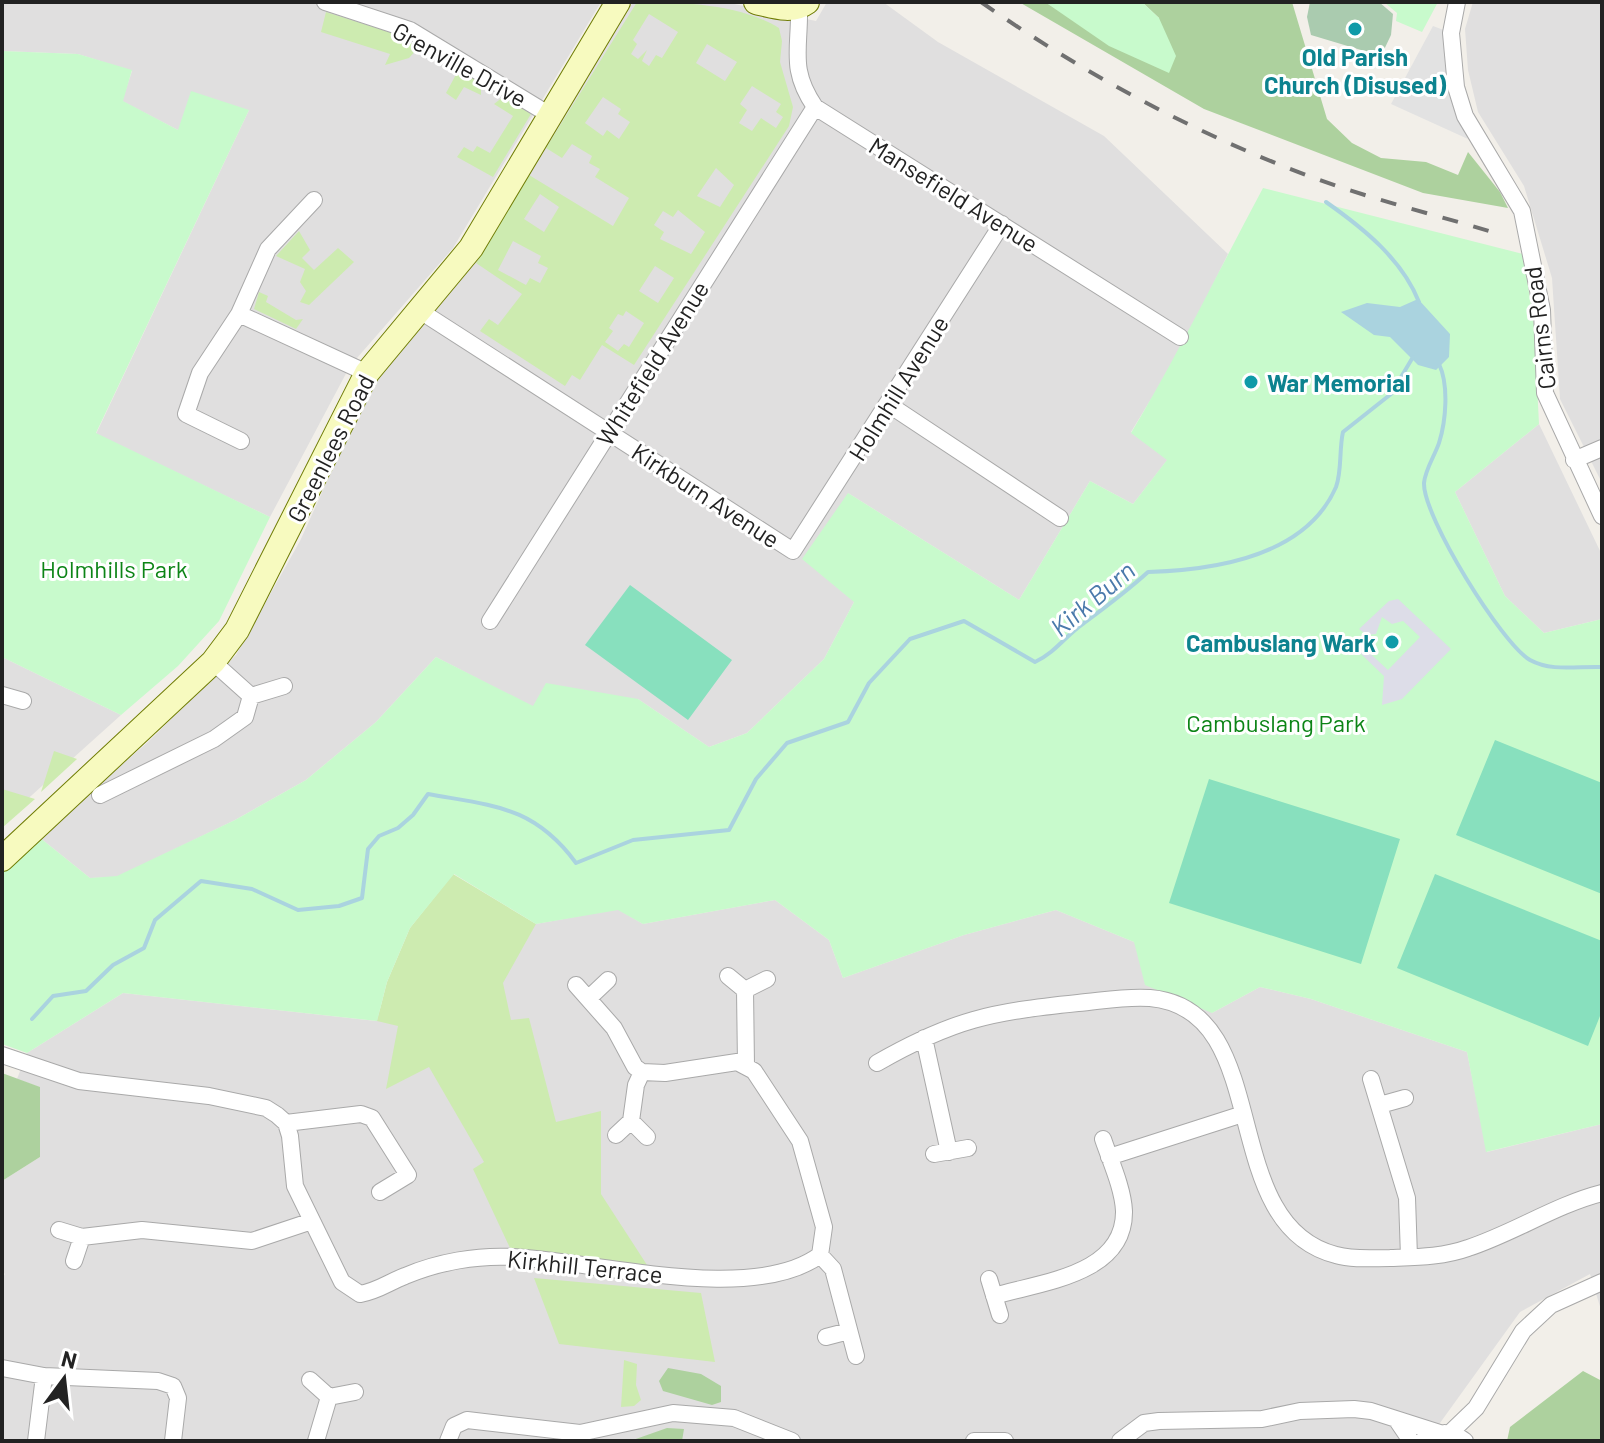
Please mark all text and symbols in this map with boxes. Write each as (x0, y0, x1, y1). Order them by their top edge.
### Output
street label: Grenville Drive (388, 15, 532, 113)
marker: Old Parish Church (Disused) (1346, 20, 1364, 38)
place label: Old Parish Church (Disused) (1264, 42, 1447, 99)
street label: Mansefield Avenue (864, 130, 1044, 258)
street label: Cairns Road (1517, 265, 1561, 391)
street label: Whitefield Avenue (590, 275, 714, 451)
street label: Holmhill Avenue (842, 310, 954, 466)
place label: War Memorial (1267, 368, 1411, 397)
street label: Greenlees Road (280, 369, 380, 527)
marker: War Memorial (1242, 373, 1260, 391)
street label: Kirkburn Avenue (627, 436, 785, 554)
park label: Holmhills Park (40, 554, 188, 583)
water label: Kirk Burn (1044, 554, 1140, 642)
place label: Cambuslang Wark (1186, 628, 1376, 657)
marker: Cambuslang Wark (1383, 633, 1401, 651)
park label: Cambuslang Park (1186, 708, 1366, 737)
street label: Kirkhill Terrace (506, 1243, 664, 1289)
north arrow (24, 1339, 104, 1419)
text: N (59, 1344, 80, 1373)

